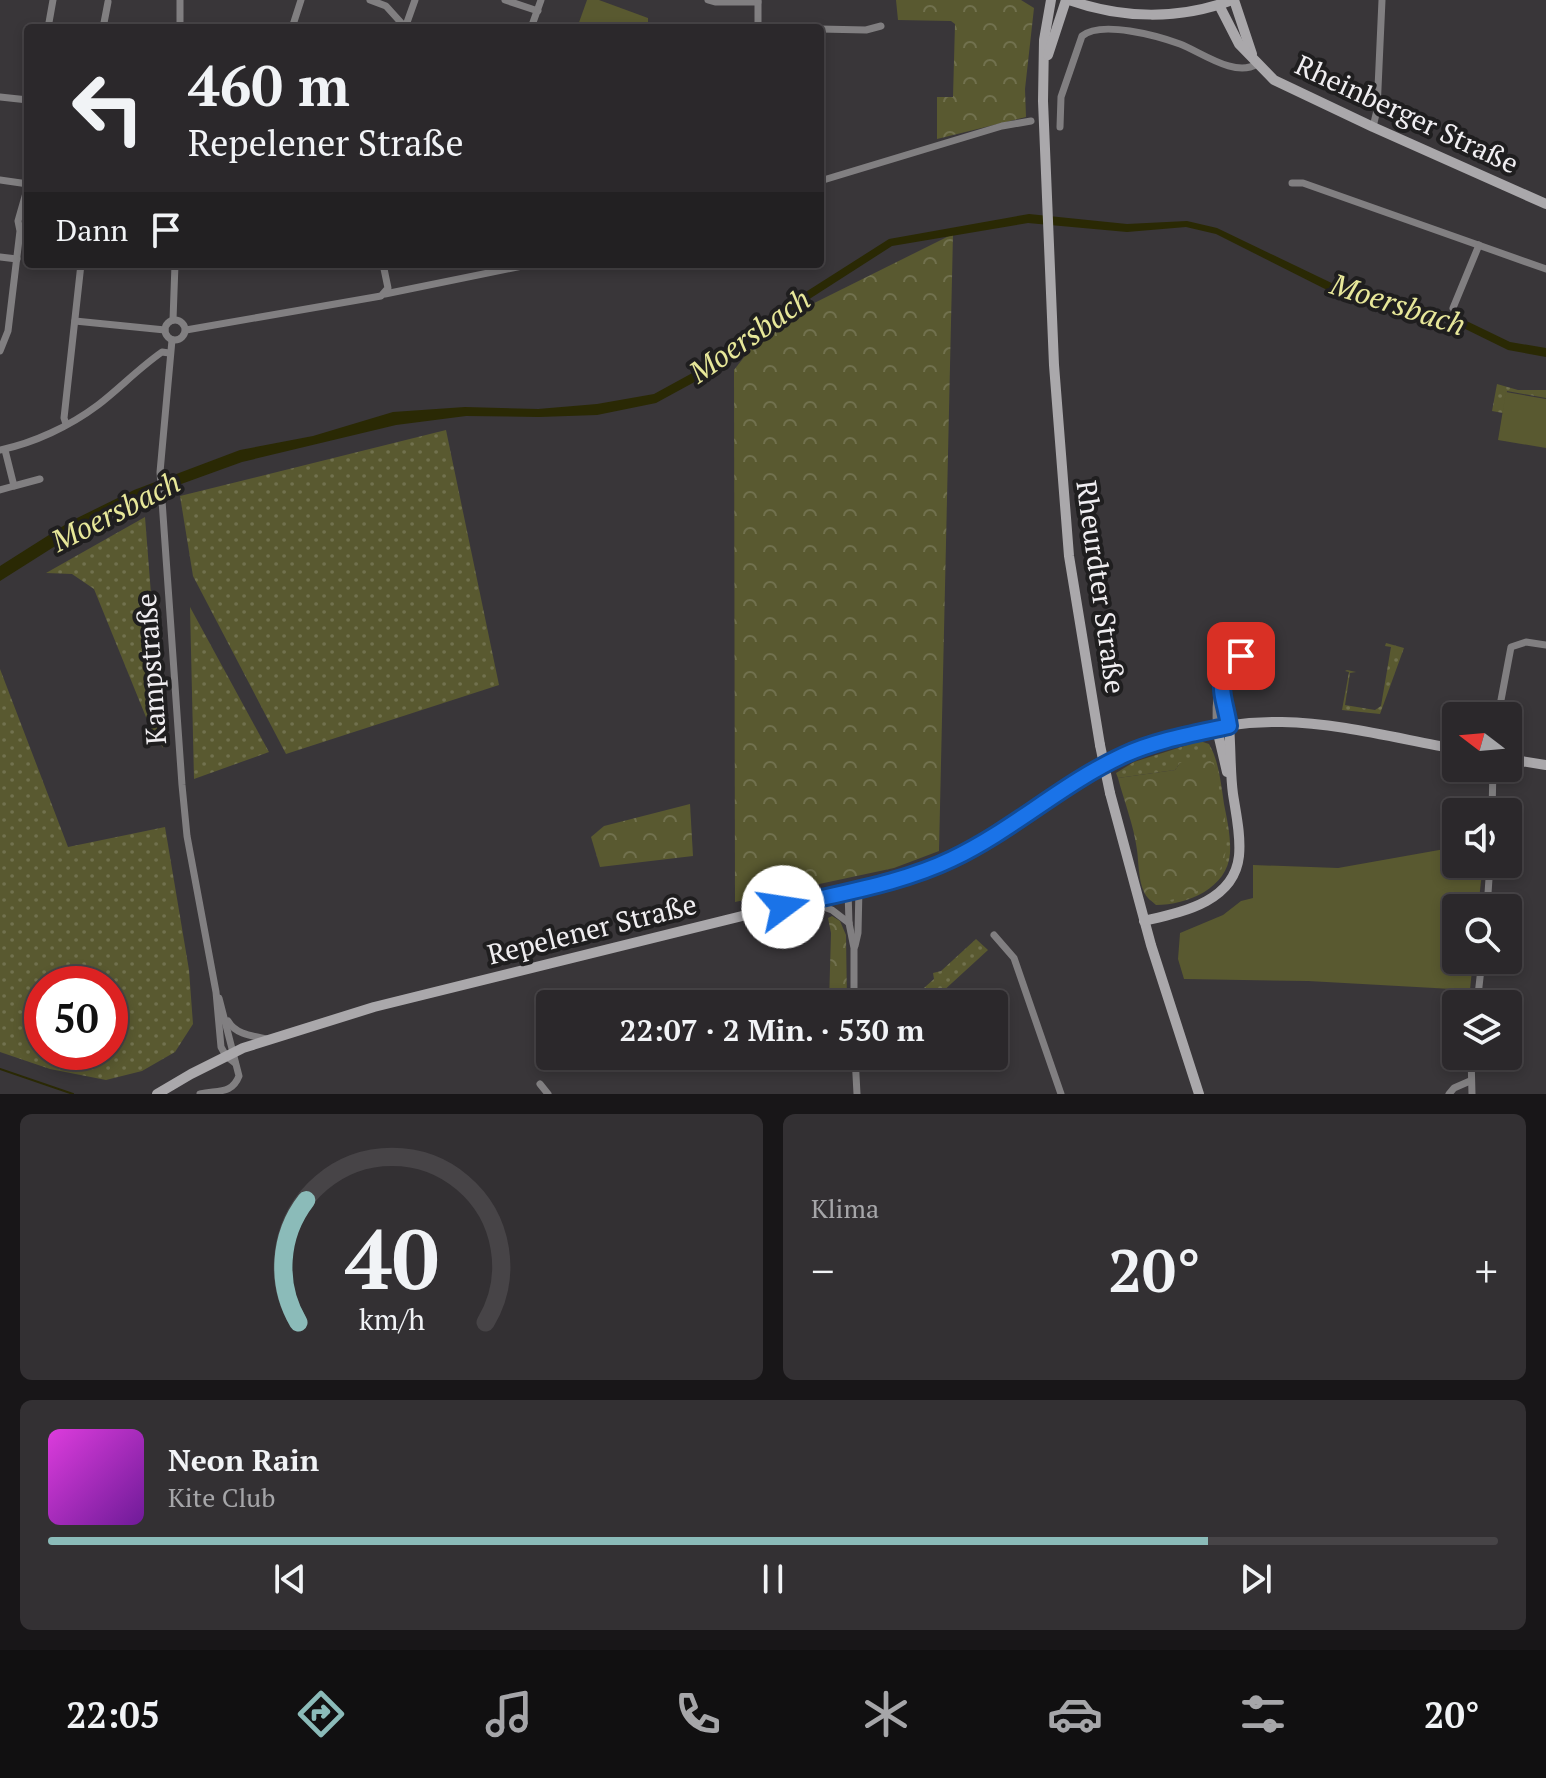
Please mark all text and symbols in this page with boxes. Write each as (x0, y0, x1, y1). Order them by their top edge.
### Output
street label: Rheinberger Straße (1290, 46, 1525, 181)
text: 460 m (188, 48, 350, 122)
icon: left (56, 56, 160, 160)
text: Repelener Straße (188, 119, 464, 166)
icon: arrive (144, 208, 188, 252)
text: Dann (56, 210, 128, 250)
water label: Moersbach (1325, 263, 1471, 345)
water label: Moersbach (680, 279, 818, 392)
water label: Moersbach (43, 462, 187, 561)
street label: Rheurdter Straße (1068, 478, 1135, 696)
street label: Kampstraße (127, 592, 174, 746)
pin (1207, 622, 1275, 690)
icon: arrive (1219, 634, 1263, 678)
north arrow (1442, 702, 1522, 782)
map controls (1442, 702, 1522, 1070)
button: sound (1442, 798, 1522, 878)
position arrow (741, 865, 825, 949)
street label: Repelener Straße (483, 885, 700, 972)
button: search (1442, 894, 1522, 974)
speed limit sign: 50 (24, 966, 128, 1070)
button: layers (1442, 990, 1522, 1070)
text: 22:07 · 2 Min. · 530 m (620, 1010, 924, 1050)
text: Klima (811, 1191, 879, 1225)
text: 40 (344, 1203, 439, 1313)
text: 20° (1108, 1230, 1201, 1309)
text: − (811, 1241, 834, 1300)
text: + (1475, 1241, 1498, 1300)
text: km/h (358, 1300, 425, 1338)
text: Neon Rain (168, 1440, 319, 1480)
text: Kite Club (168, 1480, 275, 1514)
icon: previous (268, 1557, 312, 1601)
icon: pause (751, 1557, 795, 1601)
icon: next (1234, 1557, 1278, 1601)
icon: directions (293, 1686, 349, 1742)
icon: music (481, 1686, 537, 1742)
icon: phone (670, 1686, 726, 1742)
icon: climate (858, 1686, 914, 1742)
icon: car (1047, 1686, 1103, 1742)
icon: filters (1235, 1686, 1291, 1742)
text: 22:05 (66, 1691, 160, 1738)
text: 20° (1424, 1691, 1480, 1738)

